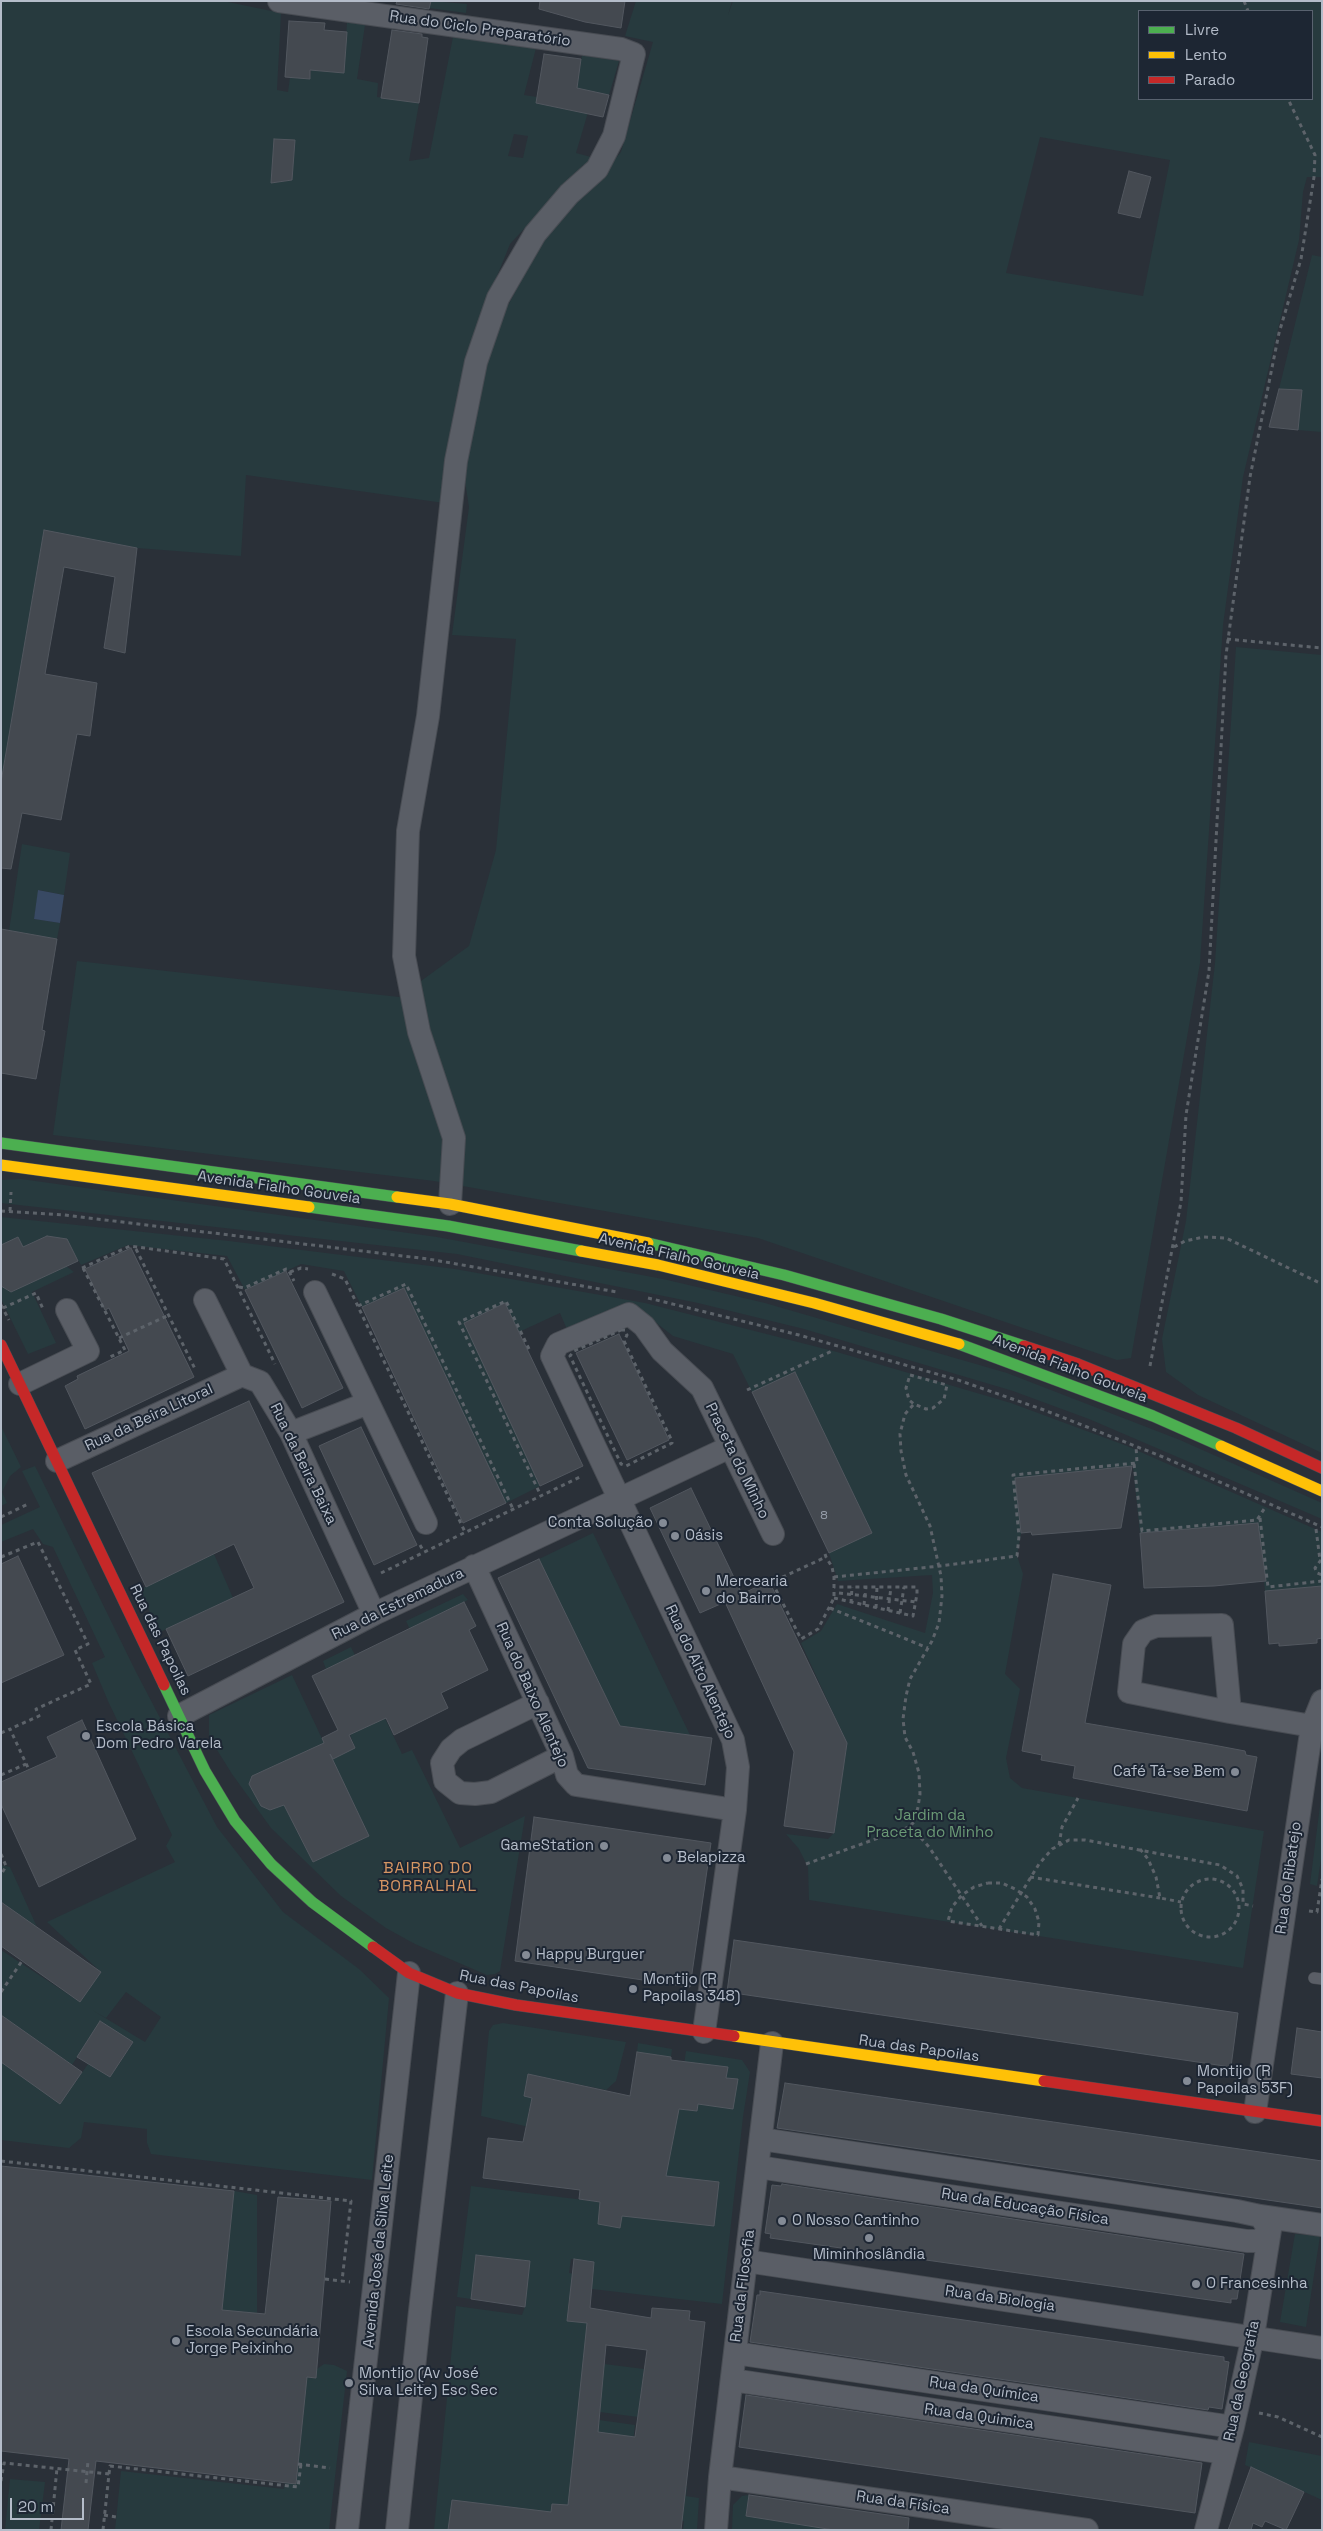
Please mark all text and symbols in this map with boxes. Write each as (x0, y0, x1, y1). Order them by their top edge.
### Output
street label: Rua do Ciclo Preparatório (388, 7, 572, 51)
legend (1138, 10, 1313, 100)
text: Livre (1185, 20, 1219, 39)
text: Lento (1185, 45, 1227, 64)
text: Parado (1185, 70, 1235, 89)
street label: Avenida Fialho Gouveia (196, 1168, 362, 1208)
street label: Avenida Fialho Gouveia (597, 1230, 761, 1284)
street label: Avenida Fialho Gouveia (990, 1331, 1150, 1407)
street label: Rua da Beira Litoral (82, 1380, 216, 1456)
street label: Rua da Beira Baixa (266, 1400, 340, 1528)
street label: Praceta do Minho (701, 1400, 773, 1522)
house number: 8 (820, 1509, 828, 1523)
place label: Conta Solução (548, 1514, 653, 1532)
marker: Conta Solução (657, 1517, 669, 1529)
place label: Oásis (685, 1527, 723, 1545)
marker: Oásis (669, 1530, 681, 1542)
street label: Rua da Estremadura (329, 1564, 467, 1644)
place label: Mercearia do Bairro (716, 1573, 788, 1608)
street label: Rua das Papoilas (125, 1582, 195, 1698)
marker: Mercearia do Bairro (700, 1585, 712, 1597)
street label: Rua do Alto Alentejo (661, 1602, 739, 1742)
street label: Rua do Baixo Alentejo (492, 1620, 572, 1770)
place label: Escola Básica Dom Pedro Varela (96, 1718, 222, 1753)
marker: Escola Básica Dom Pedro Varela (80, 1730, 92, 1742)
place label: Café Tá-se Bem (1113, 1763, 1225, 1781)
marker: Café Tá-se Bem (1229, 1766, 1241, 1778)
park label: Jardim da Praceta do Minho (867, 1807, 993, 1842)
street label: Rua do Ribatejo (1272, 1821, 1306, 1935)
place label: GameStation (500, 1837, 594, 1855)
marker: GameStation (598, 1840, 610, 1852)
place label: Belapizza (677, 1849, 746, 1867)
marker: Belapizza (661, 1852, 673, 1864)
district label: BAIRRO DO BORRALHAL (378, 1859, 478, 1897)
place label: Happy Burguer (536, 1946, 645, 1964)
marker: Happy Burguer (520, 1949, 532, 1961)
street label: Rua das Papoilas (458, 1967, 580, 2007)
place label: Montijo (R Papoilas 348) (643, 1971, 740, 2006)
marker: Montijo (R Papoilas 348) (627, 1983, 639, 1995)
street label: Rua das Papoilas (858, 2032, 980, 2066)
place label: Montijo (R Papoilas 53F) (1197, 2063, 1293, 2098)
marker: Montijo (R Papoilas 53F) (1181, 2075, 1193, 2087)
street label: Avenida José da Silva Leite (360, 2153, 398, 2349)
street label: Rua da Educação Física (940, 2185, 1110, 2229)
place label: O Nosso Cantinho (792, 2212, 920, 2230)
marker: O Nosso Cantinho (776, 2215, 788, 2227)
street label: Rua da Filosofia (727, 2229, 759, 2343)
marker: Miminhoslândia (863, 2232, 875, 2244)
place label: Miminhoslândia (813, 2246, 925, 2264)
place label: O Francesinha (1206, 2275, 1308, 2293)
marker: O Francesinha (1190, 2278, 1202, 2290)
street label: Rua da Biologia (944, 2282, 1056, 2316)
street label: Rua da Geografia (1220, 2319, 1264, 2443)
place label: Escola Secundária Jorge Peixinho (186, 2323, 318, 2358)
marker: Escola Secundária Jorge Peixinho (170, 2335, 182, 2347)
place label: Montijo (Av José Silva Leite) Esc Sec (359, 2365, 498, 2400)
street label: Rua da Química (928, 2373, 1040, 2407)
marker: Montijo (Av José Silva Leite) Esc Sec (343, 2377, 355, 2389)
street label: Rua da Quimica (923, 2400, 1035, 2434)
scale bar (12, 2488, 86, 2520)
street label: Rua da Física (855, 2488, 951, 2518)
text: 20 m (18, 2497, 53, 2516)

